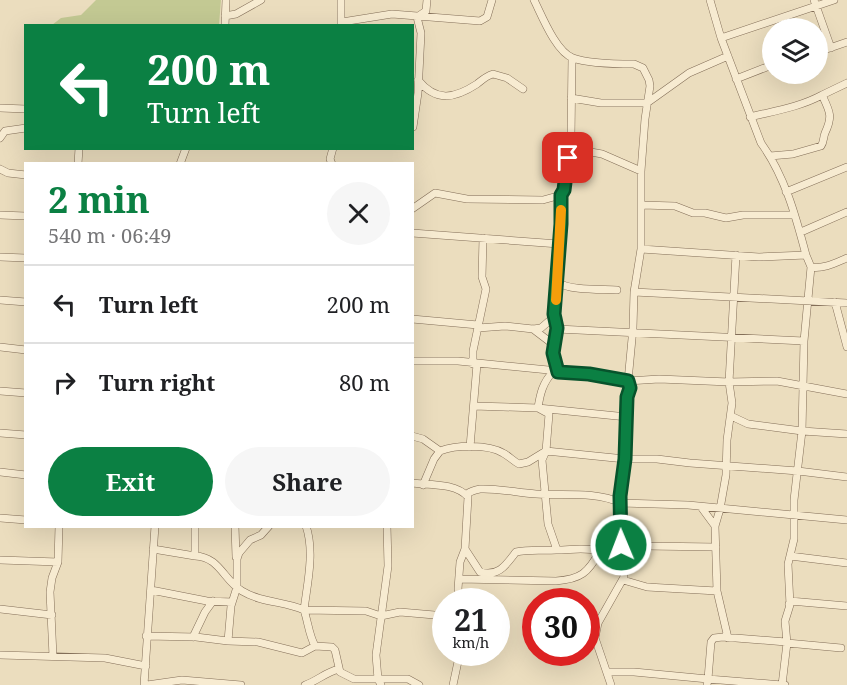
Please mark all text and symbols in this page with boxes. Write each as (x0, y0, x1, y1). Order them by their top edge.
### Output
map controls (762, 18, 828, 84)
button: layers (762, 18, 828, 84)
text: 200 m (147, 40, 271, 97)
icon: left (48, 48, 126, 126)
text: Turn left (147, 94, 260, 131)
pin (542, 132, 593, 183)
icon: arrive (551, 141, 584, 174)
text: 2 min (48, 175, 150, 224)
button: close (327, 182, 390, 245)
text: 540 m · 06:49 (48, 222, 171, 249)
icon: left (48, 288, 81, 321)
text: Turn left (99, 289, 198, 319)
text: 200 m (327, 289, 390, 319)
icon: right (48, 366, 81, 399)
text: Turn right (99, 367, 215, 397)
text: 80 m (339, 367, 390, 397)
button: Exit (48, 447, 213, 516)
button: Share (225, 447, 390, 516)
position arrow (589, 513, 653, 577)
speed limit sign: 30 (522, 588, 600, 666)
text: 21 (454, 599, 488, 640)
text: km/h (453, 632, 489, 652)

